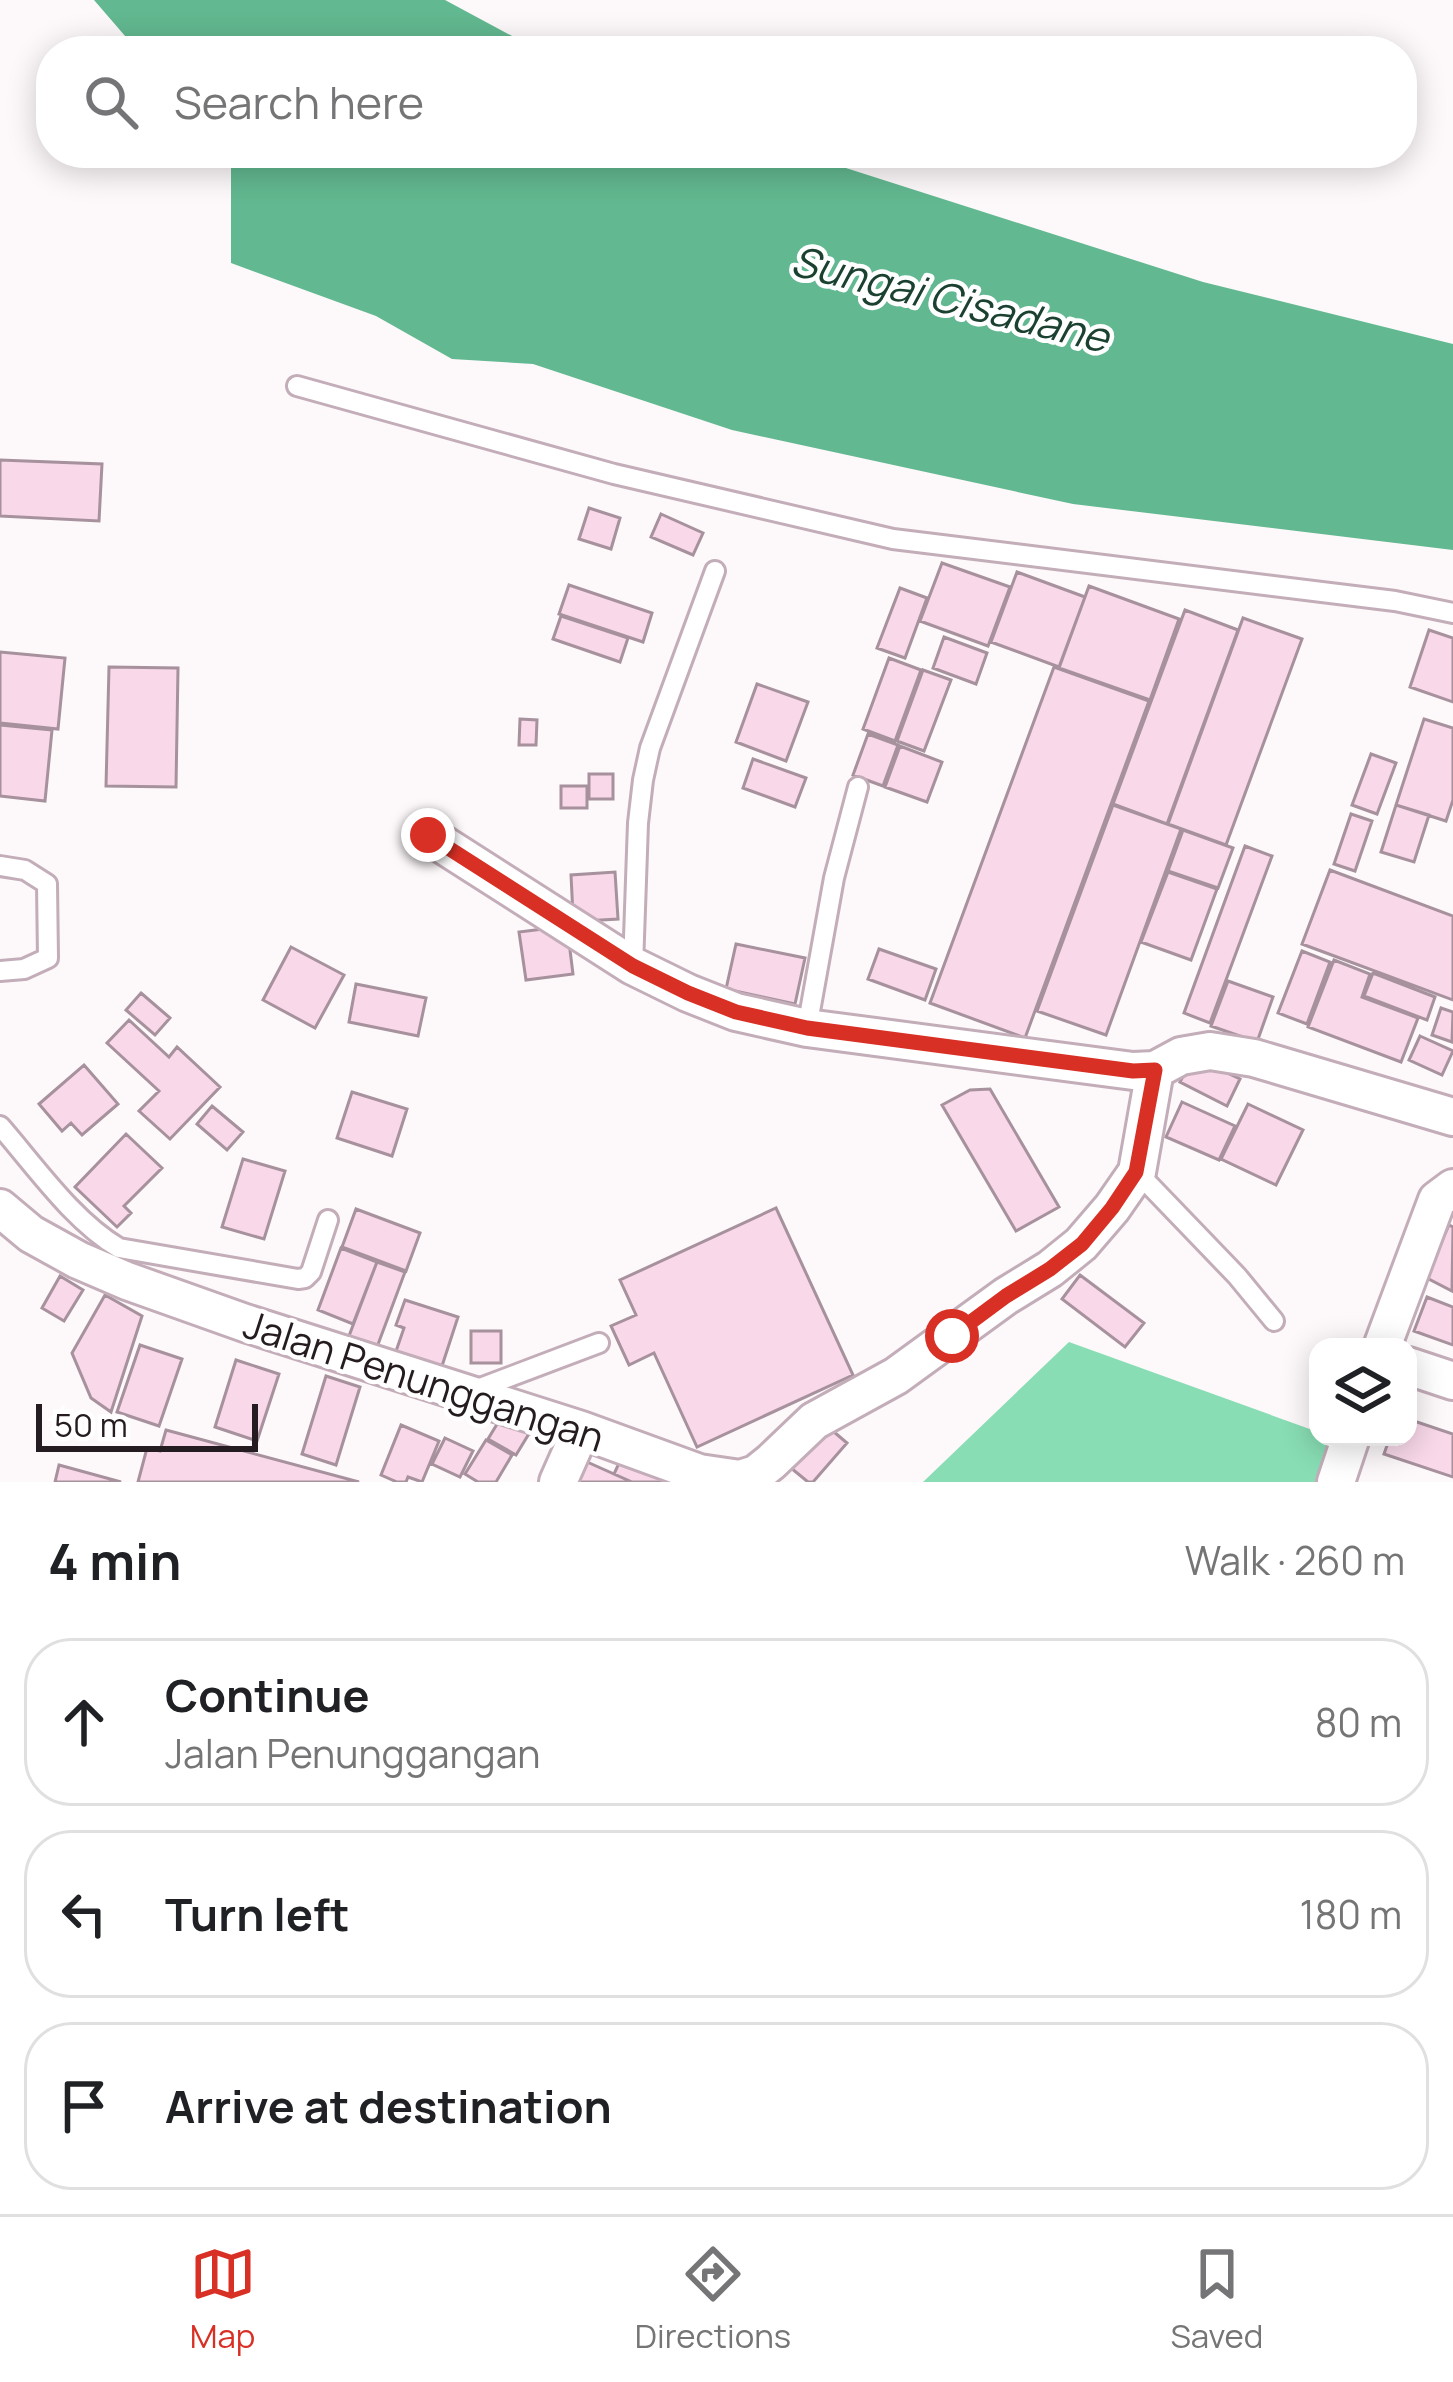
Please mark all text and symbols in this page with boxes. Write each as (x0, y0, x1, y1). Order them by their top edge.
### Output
search box (36, 36, 1417, 168)
icon: search (78, 69, 144, 135)
text: Search here (174, 71, 424, 133)
water label: Sungai Cisadane (786, 231, 1117, 366)
route end (401, 808, 455, 862)
street label: Jalan Penunggangan (237, 1296, 611, 1464)
route start (925, 1309, 979, 1363)
map controls (1309, 1338, 1417, 1446)
button: layers (1309, 1338, 1417, 1446)
scale bar (36, 1398, 258, 1451)
text: 50 m (54, 1402, 128, 1447)
text: 4 min (48, 1526, 181, 1595)
text: Walk · 260 m (1185, 1533, 1405, 1587)
text: Continue (165, 1664, 370, 1726)
icon: ahead (51, 1689, 117, 1755)
text: 80 m (1315, 1695, 1402, 1749)
text: Jalan Penunggangan (165, 1726, 541, 1780)
icon: left (51, 1881, 117, 1947)
text: Turn left (165, 1883, 350, 1945)
text: 180 m (1299, 1887, 1402, 1941)
icon: arrive (51, 2073, 117, 2139)
text: Arrive at destination (165, 2075, 612, 2137)
tab: Map (190, 2241, 256, 2358)
tab: Directions (635, 2241, 791, 2358)
tab: Saved (1170, 2241, 1263, 2358)

